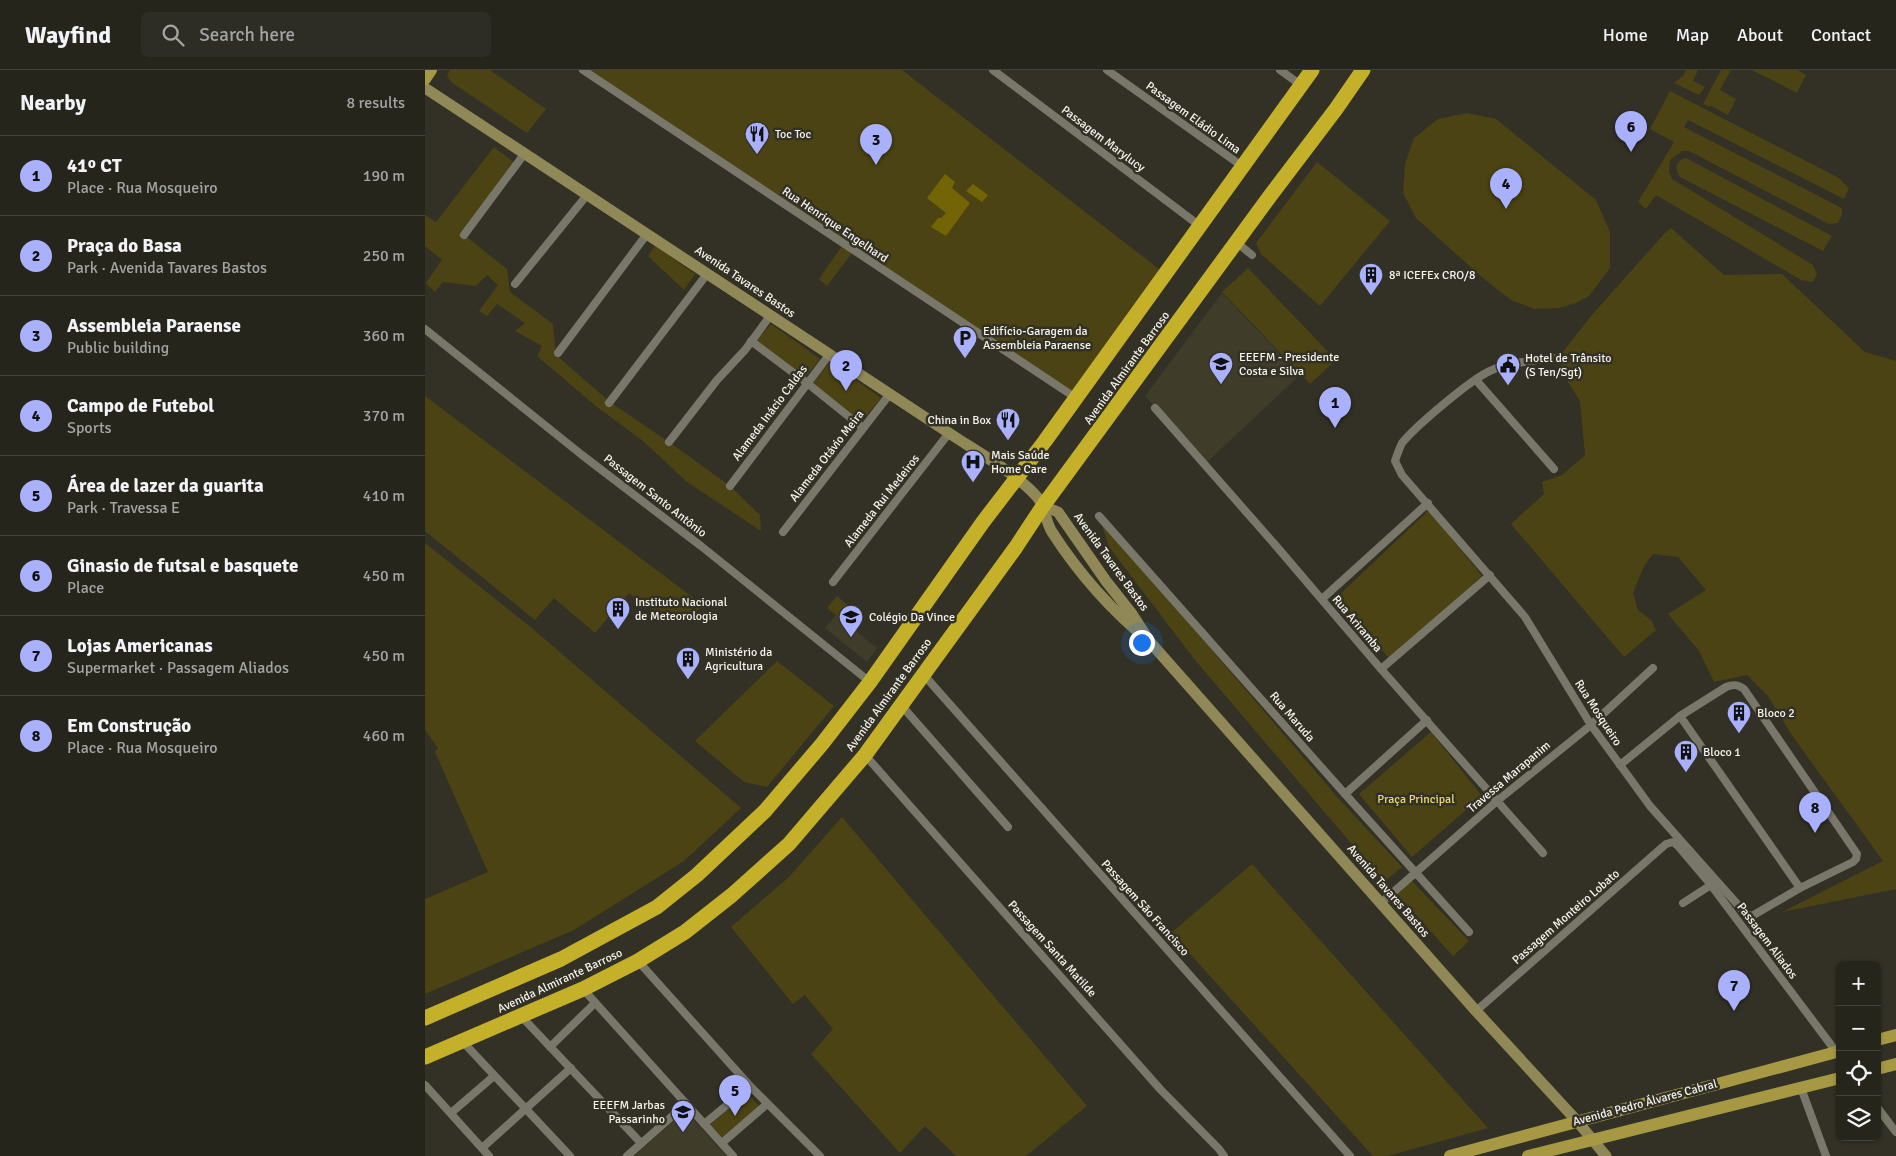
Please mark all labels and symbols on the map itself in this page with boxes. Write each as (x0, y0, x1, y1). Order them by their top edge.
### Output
street label: Passagem Eládio Lima (1143, 79, 1243, 157)
street label: Passagem Marylucy (1058, 103, 1148, 176)
pin: 6 (1615, 111, 1647, 152)
restaurant icon: Toc Toc (744, 121, 770, 155)
pin: 3 (860, 124, 892, 165)
place label: Toc Toc (775, 127, 812, 142)
pin: 4 (1490, 168, 1522, 209)
street label: Rua Henrique Engelhard (779, 184, 891, 266)
street label: Avenida Tavares Bastos (692, 243, 798, 321)
building icon: 8ª ICEFEx CRO/8 (1358, 262, 1384, 296)
place label: 8ª ICEFEx CRO/8 (1389, 268, 1475, 283)
street label: Avenida Almirante Barroso (1081, 308, 1173, 428)
place label: Edifício-Garagem da Assembleia Paraense (983, 324, 1091, 353)
parking icon: Edifício-Garagem da Assembleia Paraense (952, 325, 978, 359)
pin: 2 (830, 350, 862, 391)
place label: EEEFM - Presidente Costa e Silva (1239, 350, 1339, 379)
school or university icon: EEEFM - Presidente Costa e Silva (1208, 351, 1234, 385)
place label: Hotel de Trânsito (S Ten/Sgt) (1525, 351, 1612, 380)
public building icon: Hotel de Trânsito (S Ten/Sgt) (1495, 352, 1521, 386)
street label: Alameda Inácio Caldas (729, 362, 811, 464)
pin: 1 (1319, 387, 1351, 428)
street label: Alameda Otávio Meira (787, 407, 867, 505)
restaurant icon: China in Box (995, 407, 1021, 441)
place label: China in Box (927, 413, 991, 428)
place label: Mais Saúde Home Care (991, 448, 1050, 477)
hospital icon: Mais Saúde Home Care (960, 449, 986, 483)
street label: Passagem Santo Antônio (601, 451, 709, 541)
street label: Alameda Rui Medeiros (841, 452, 923, 550)
street label: Avenida Tavares Bastos (1070, 510, 1152, 614)
street label: Rua Ariramba (1329, 592, 1385, 656)
place label: Instituto Nacional de Meteorologia (635, 595, 728, 624)
building icon: Instituto Nacional de Meteorologia (605, 596, 631, 630)
school or university icon: Colégio Da Vince (838, 604, 864, 638)
place label: Colégio Da Vince (869, 610, 955, 625)
your location (1129, 630, 1155, 656)
street label: Avenida Almirante Barroso (843, 635, 935, 755)
place label: Ministério da Agricultura (705, 645, 772, 674)
building icon: Ministério da Agricultura (675, 646, 701, 680)
street label: Rua Mosqueiro (1571, 677, 1625, 749)
street label: Rua Maruda (1266, 689, 1318, 745)
building icon: Bloco 2 (1726, 700, 1752, 734)
place label: Bloco 2 (1757, 706, 1795, 721)
street label: Travessa Marapanim (1464, 738, 1554, 816)
building icon: Bloco 1 (1673, 739, 1699, 773)
place label: Bloco 1 (1703, 745, 1741, 760)
park label: Praça Principal (1377, 792, 1455, 807)
pin: 8 (1799, 792, 1831, 833)
street label: Avenida Tavares Bastos (1344, 842, 1432, 940)
street label: Passagem São Francisco (1098, 857, 1192, 959)
street label: Passagem Monteiro Lobato (1509, 866, 1623, 968)
street label: Passagem Santa Matilde (1005, 898, 1099, 1000)
street label: Passagem Aliados (1733, 900, 1801, 982)
street label: Avenida Almirante Barroso (495, 945, 625, 1017)
pin: 7 (1718, 970, 1750, 1011)
pin: 5 (719, 1075, 751, 1116)
street label: Avenida Pedro Álvares Cabral (1571, 1076, 1719, 1130)
place label: EEEFM Jarbas Passarinho (593, 1098, 665, 1127)
school or university icon: EEEFM Jarbas Passarinho (670, 1099, 696, 1133)

